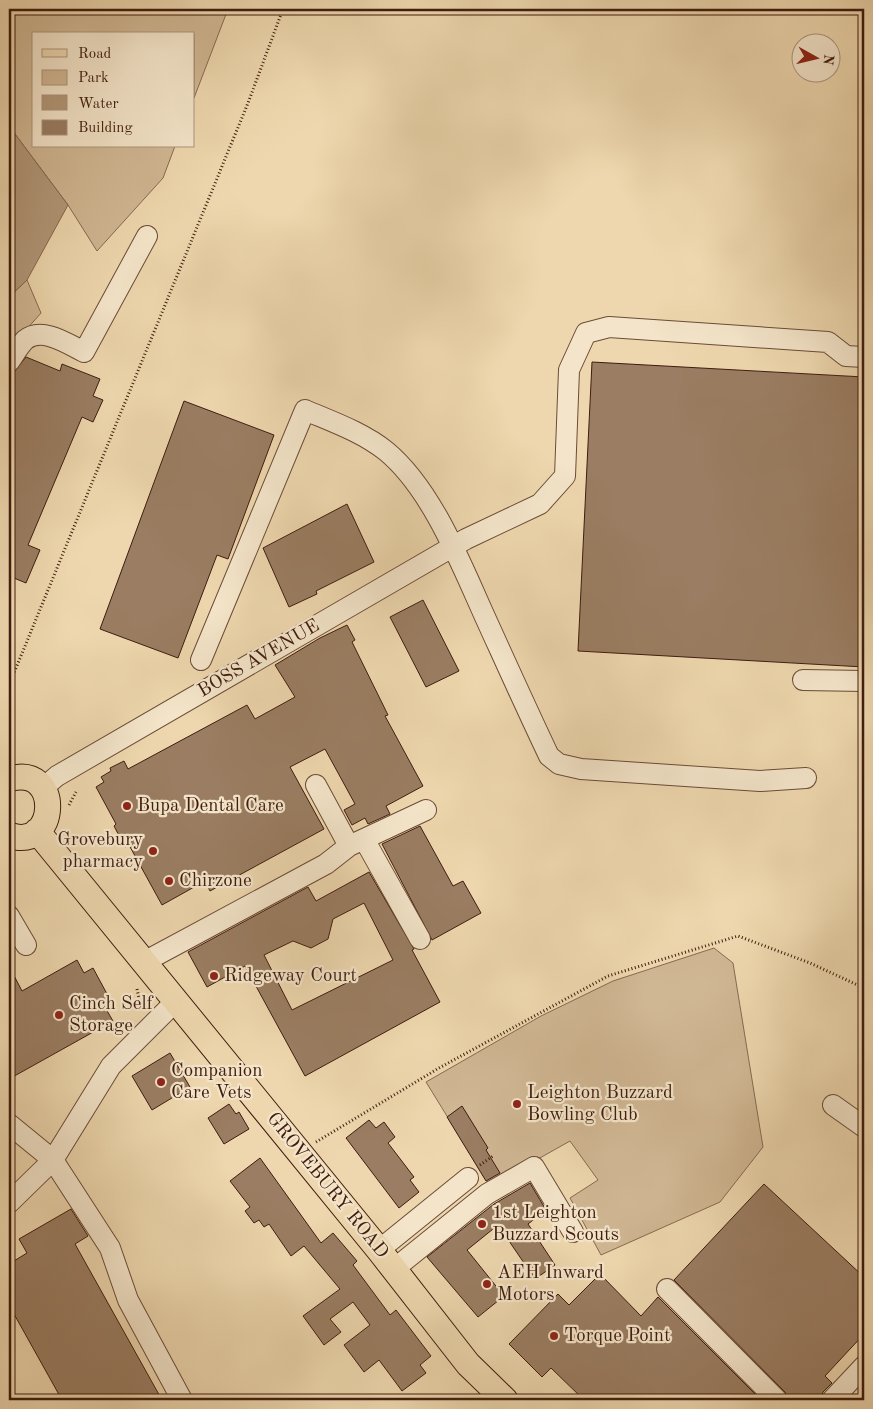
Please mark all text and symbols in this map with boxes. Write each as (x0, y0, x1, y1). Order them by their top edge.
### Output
legend (32, 32, 195, 148)
north arrow (790, 32, 840, 82)
text: Road (78, 47, 112, 62)
text: N (820, 53, 836, 66)
text: Park (78, 71, 109, 86)
text: Water (78, 97, 119, 112)
text: Building (78, 121, 133, 136)
street label: BOSS AVENUE (195, 617, 323, 701)
place label: Bupa Dental Care (137, 797, 284, 816)
marker: Bupa Dental Care (121, 800, 133, 812)
place label: Grovebury pharmacy (57, 831, 143, 872)
marker: Grovebury pharmacy (147, 845, 159, 857)
place label: Chirzone (179, 872, 252, 891)
marker: Chirzone (163, 875, 175, 887)
place label: Ridgeway Court (224, 967, 357, 986)
marker: Ridgeway Court (208, 970, 220, 982)
place label: Cinch Self Storage (69, 995, 154, 1036)
marker: Cinch Self Storage (53, 1009, 65, 1021)
place label: Companion Care Vets (171, 1062, 263, 1103)
marker: Companion Care Vets (155, 1076, 167, 1088)
place label: Leighton Buzzard Bowling Club (527, 1084, 673, 1125)
marker: Leighton Buzzard Bowling Club (511, 1098, 523, 1110)
street label: GROVEBURY ROAD (263, 1110, 391, 1262)
place label: 1st Leighton Buzzard Scouts (492, 1204, 619, 1245)
marker: 1st Leighton Buzzard Scouts (476, 1218, 488, 1230)
place label: AEH Inward Motors (497, 1264, 604, 1305)
marker: AEH Inward Motors (481, 1278, 493, 1290)
place label: Torque Point (564, 1327, 671, 1346)
marker: Torque Point (548, 1330, 560, 1342)

